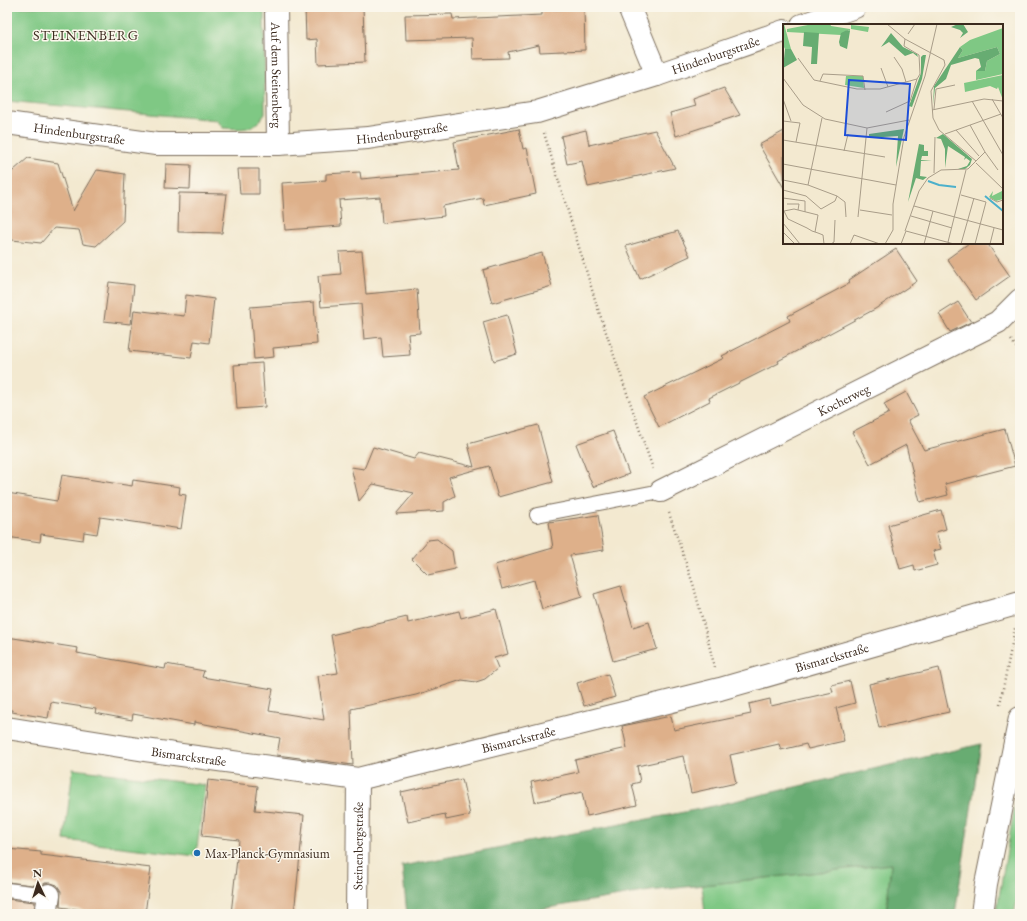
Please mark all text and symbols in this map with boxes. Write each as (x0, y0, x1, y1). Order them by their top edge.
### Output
street label: Auf dem Steinenberg (268, 21, 286, 128)
inset map (783, 24, 1003, 244)
district label: STEINENBERG (33, 26, 139, 44)
street label: Hindenburgstraße (669, 32, 762, 78)
street label: Hindenburgstraße (356, 117, 449, 147)
street label: Hindenburgstraße (32, 118, 126, 148)
street label: Kocherweg (814, 379, 873, 420)
street label: Bismarckstraße (793, 638, 870, 676)
street label: Bismarckstraße (480, 722, 557, 756)
street label: Bismarckstraße (150, 742, 227, 769)
street label: Steinenbergstraße (349, 802, 366, 890)
place label: Max-Planck-Gymnasium (205, 845, 330, 862)
marker: Max-Planck-Gymnasium (192, 848, 202, 858)
north arrow (18, 863, 58, 903)
text: N (32, 866, 42, 880)

